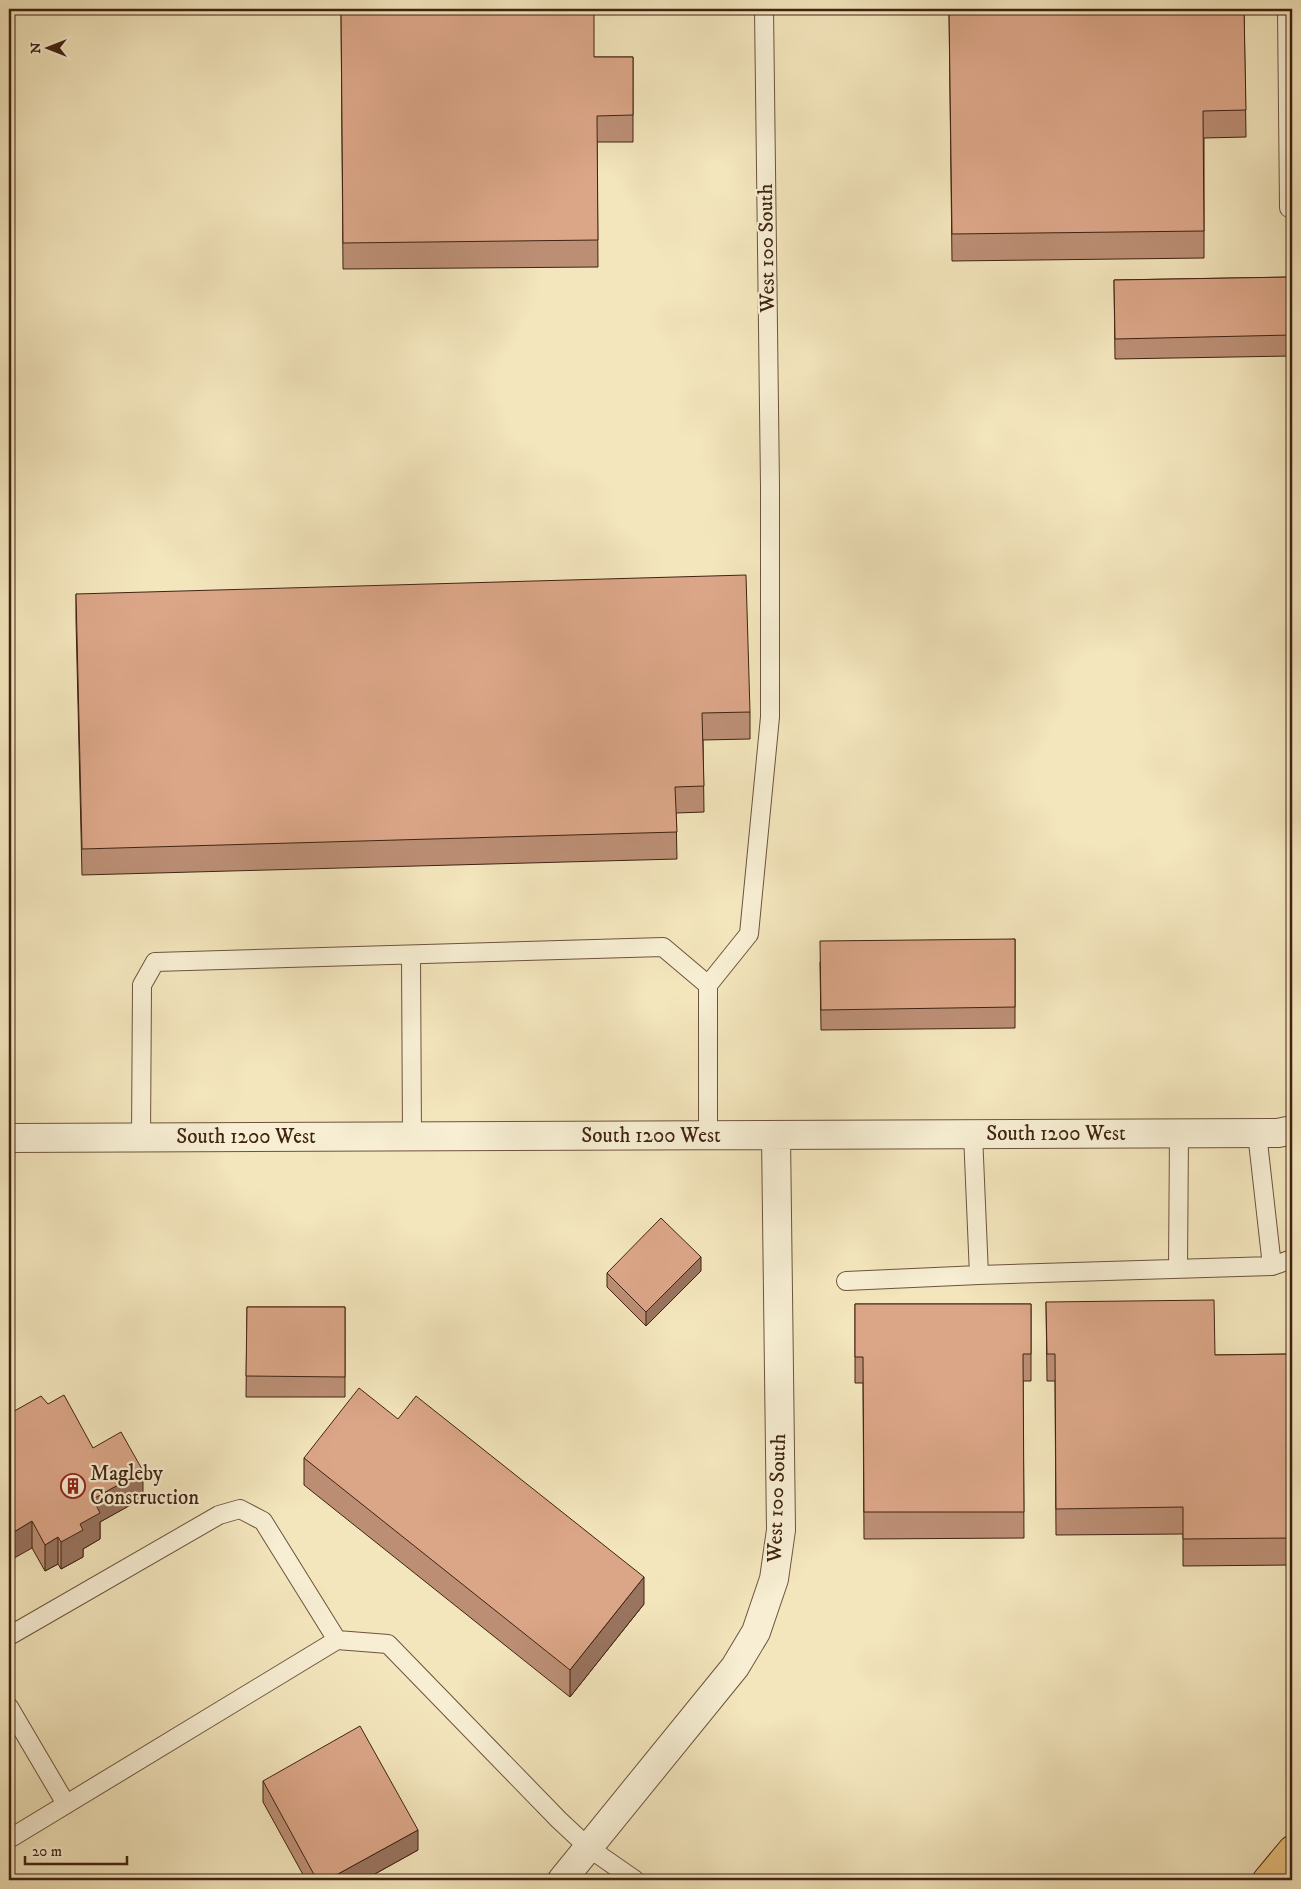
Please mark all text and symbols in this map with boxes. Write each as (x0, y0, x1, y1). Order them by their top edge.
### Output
north arrow (22, 22, 72, 72)
text: N (27, 42, 45, 54)
street label: West 100 South (753, 183, 781, 314)
street label: South 1200 West (986, 1121, 1126, 1147)
street label: South 1200 West (581, 1123, 721, 1149)
street label: South 1200 West (176, 1124, 316, 1150)
street label: West 100 South (762, 1433, 792, 1564)
place label: Magleby Construction (90, 1461, 199, 1511)
building icon: Magleby Construction (60, 1473, 86, 1499)
scale bar (25, 1834, 128, 1866)
text: 20 m (32, 1842, 62, 1861)

